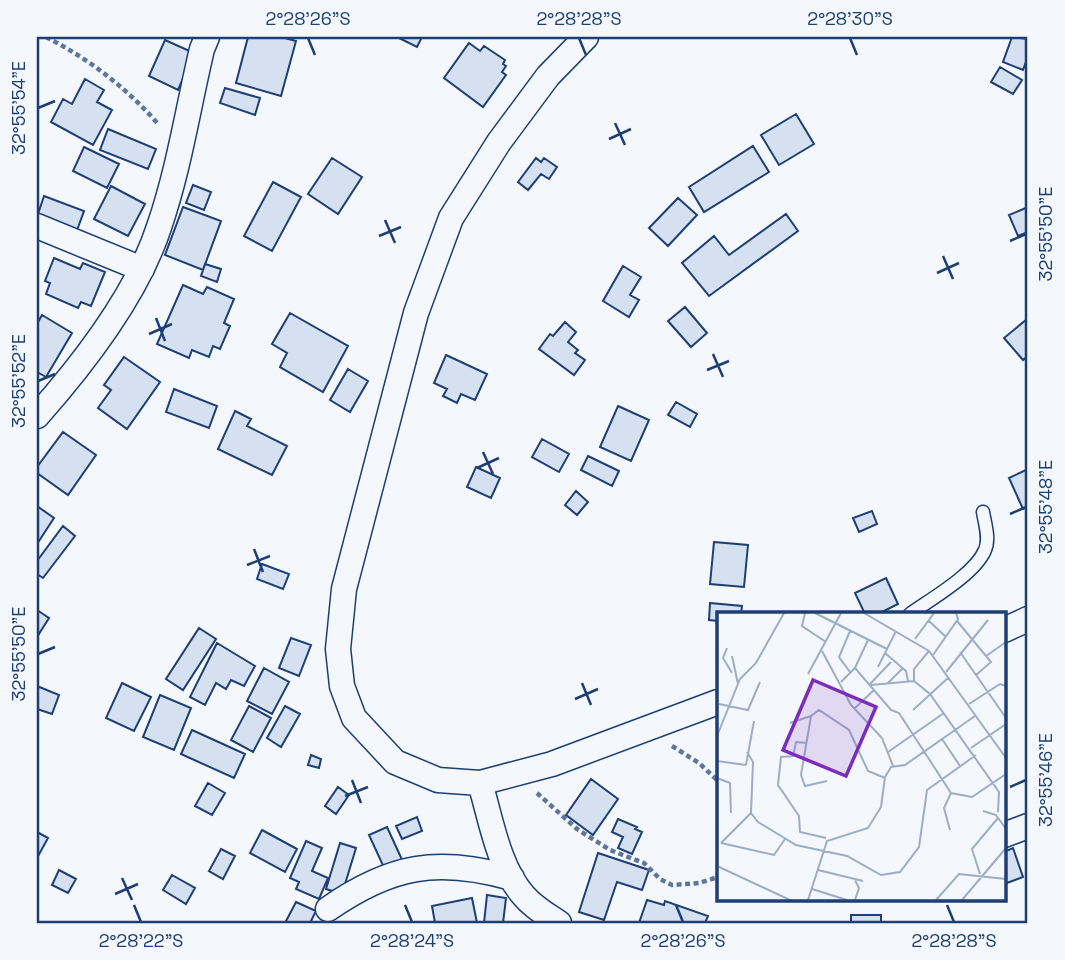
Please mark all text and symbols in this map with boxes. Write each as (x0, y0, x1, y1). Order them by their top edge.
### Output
text: 2°28'26"S (266, 7, 350, 30)
text: 2°28'28"S (536, 7, 622, 30)
text: 2°28'30"S (807, 7, 893, 30)
text: 32°55'54"E (7, 61, 30, 155)
text: 32°55'50"E (1034, 187, 1057, 281)
text: 32°55'52"E (7, 334, 30, 428)
text: 32°55'48"E (1034, 460, 1057, 554)
text: 32°55'50"E (7, 607, 30, 701)
inset map (717, 612, 1006, 900)
text: 32°55'46"E (1034, 733, 1057, 827)
text: 2°28'22"S (99, 929, 183, 952)
text: 2°28'24"S (370, 929, 454, 952)
text: 2°28'26"S (641, 929, 725, 952)
text: 2°28'28"S (911, 929, 997, 952)

